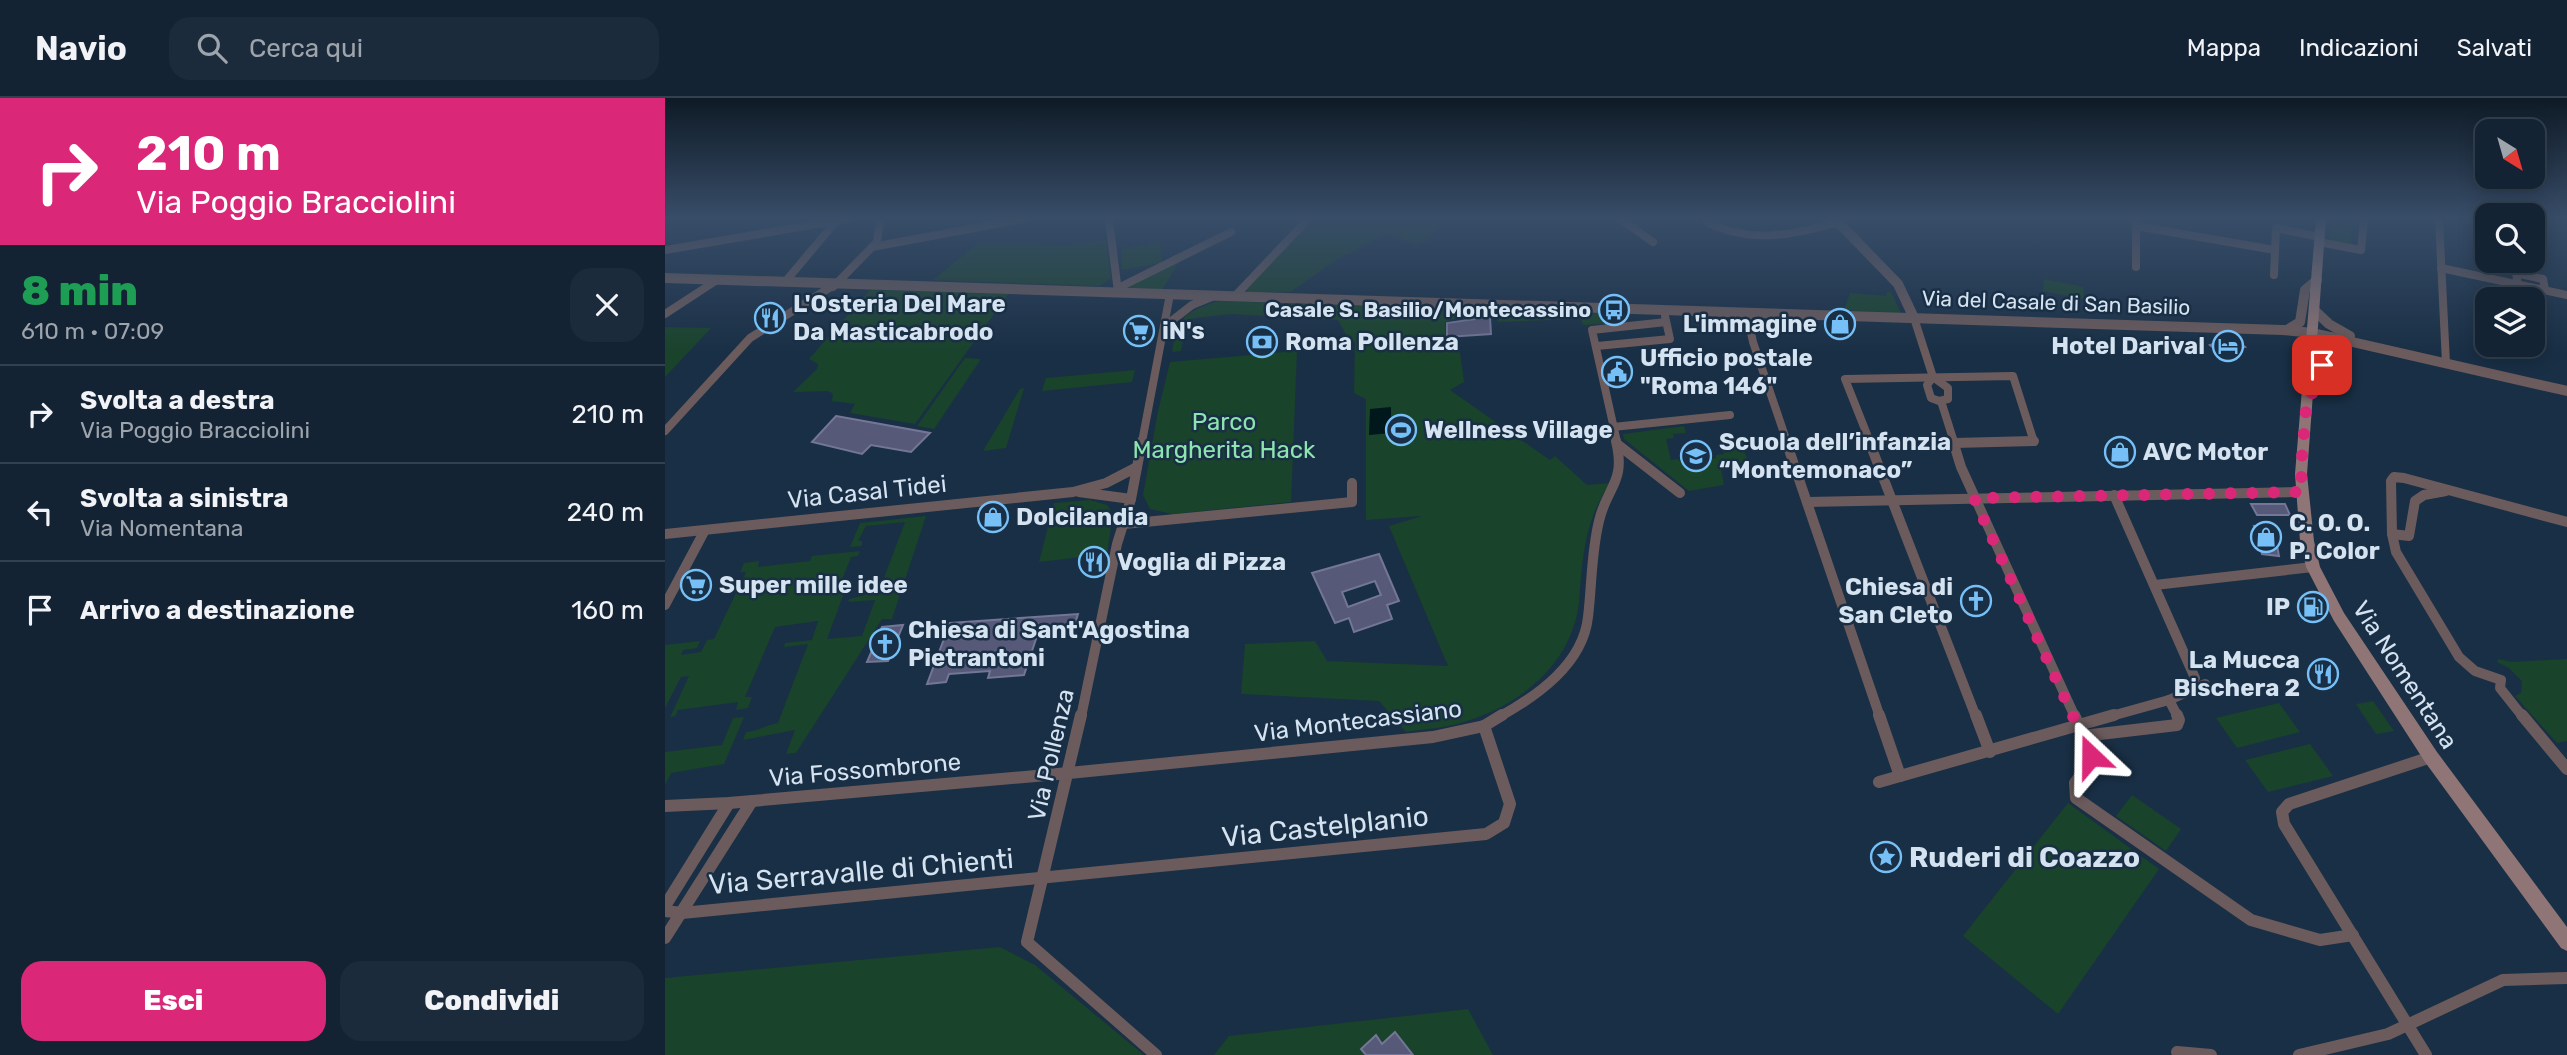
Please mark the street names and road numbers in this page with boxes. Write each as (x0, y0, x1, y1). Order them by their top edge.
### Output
street label: Via del Casale di San Basilio (1921, 285, 2191, 320)
street label: Via Casal Tidei (786, 470, 948, 514)
street label: Via Nomentana (2347, 596, 2463, 754)
street label: Via Pollenza (1022, 686, 1080, 824)
street label: Via Montecassiano (1253, 694, 1463, 748)
street label: Via Fossombrone (768, 748, 962, 792)
street label: Via Castelplanio (1220, 799, 1430, 854)
street label: Via Serravalle di Chienti (707, 842, 1015, 901)

